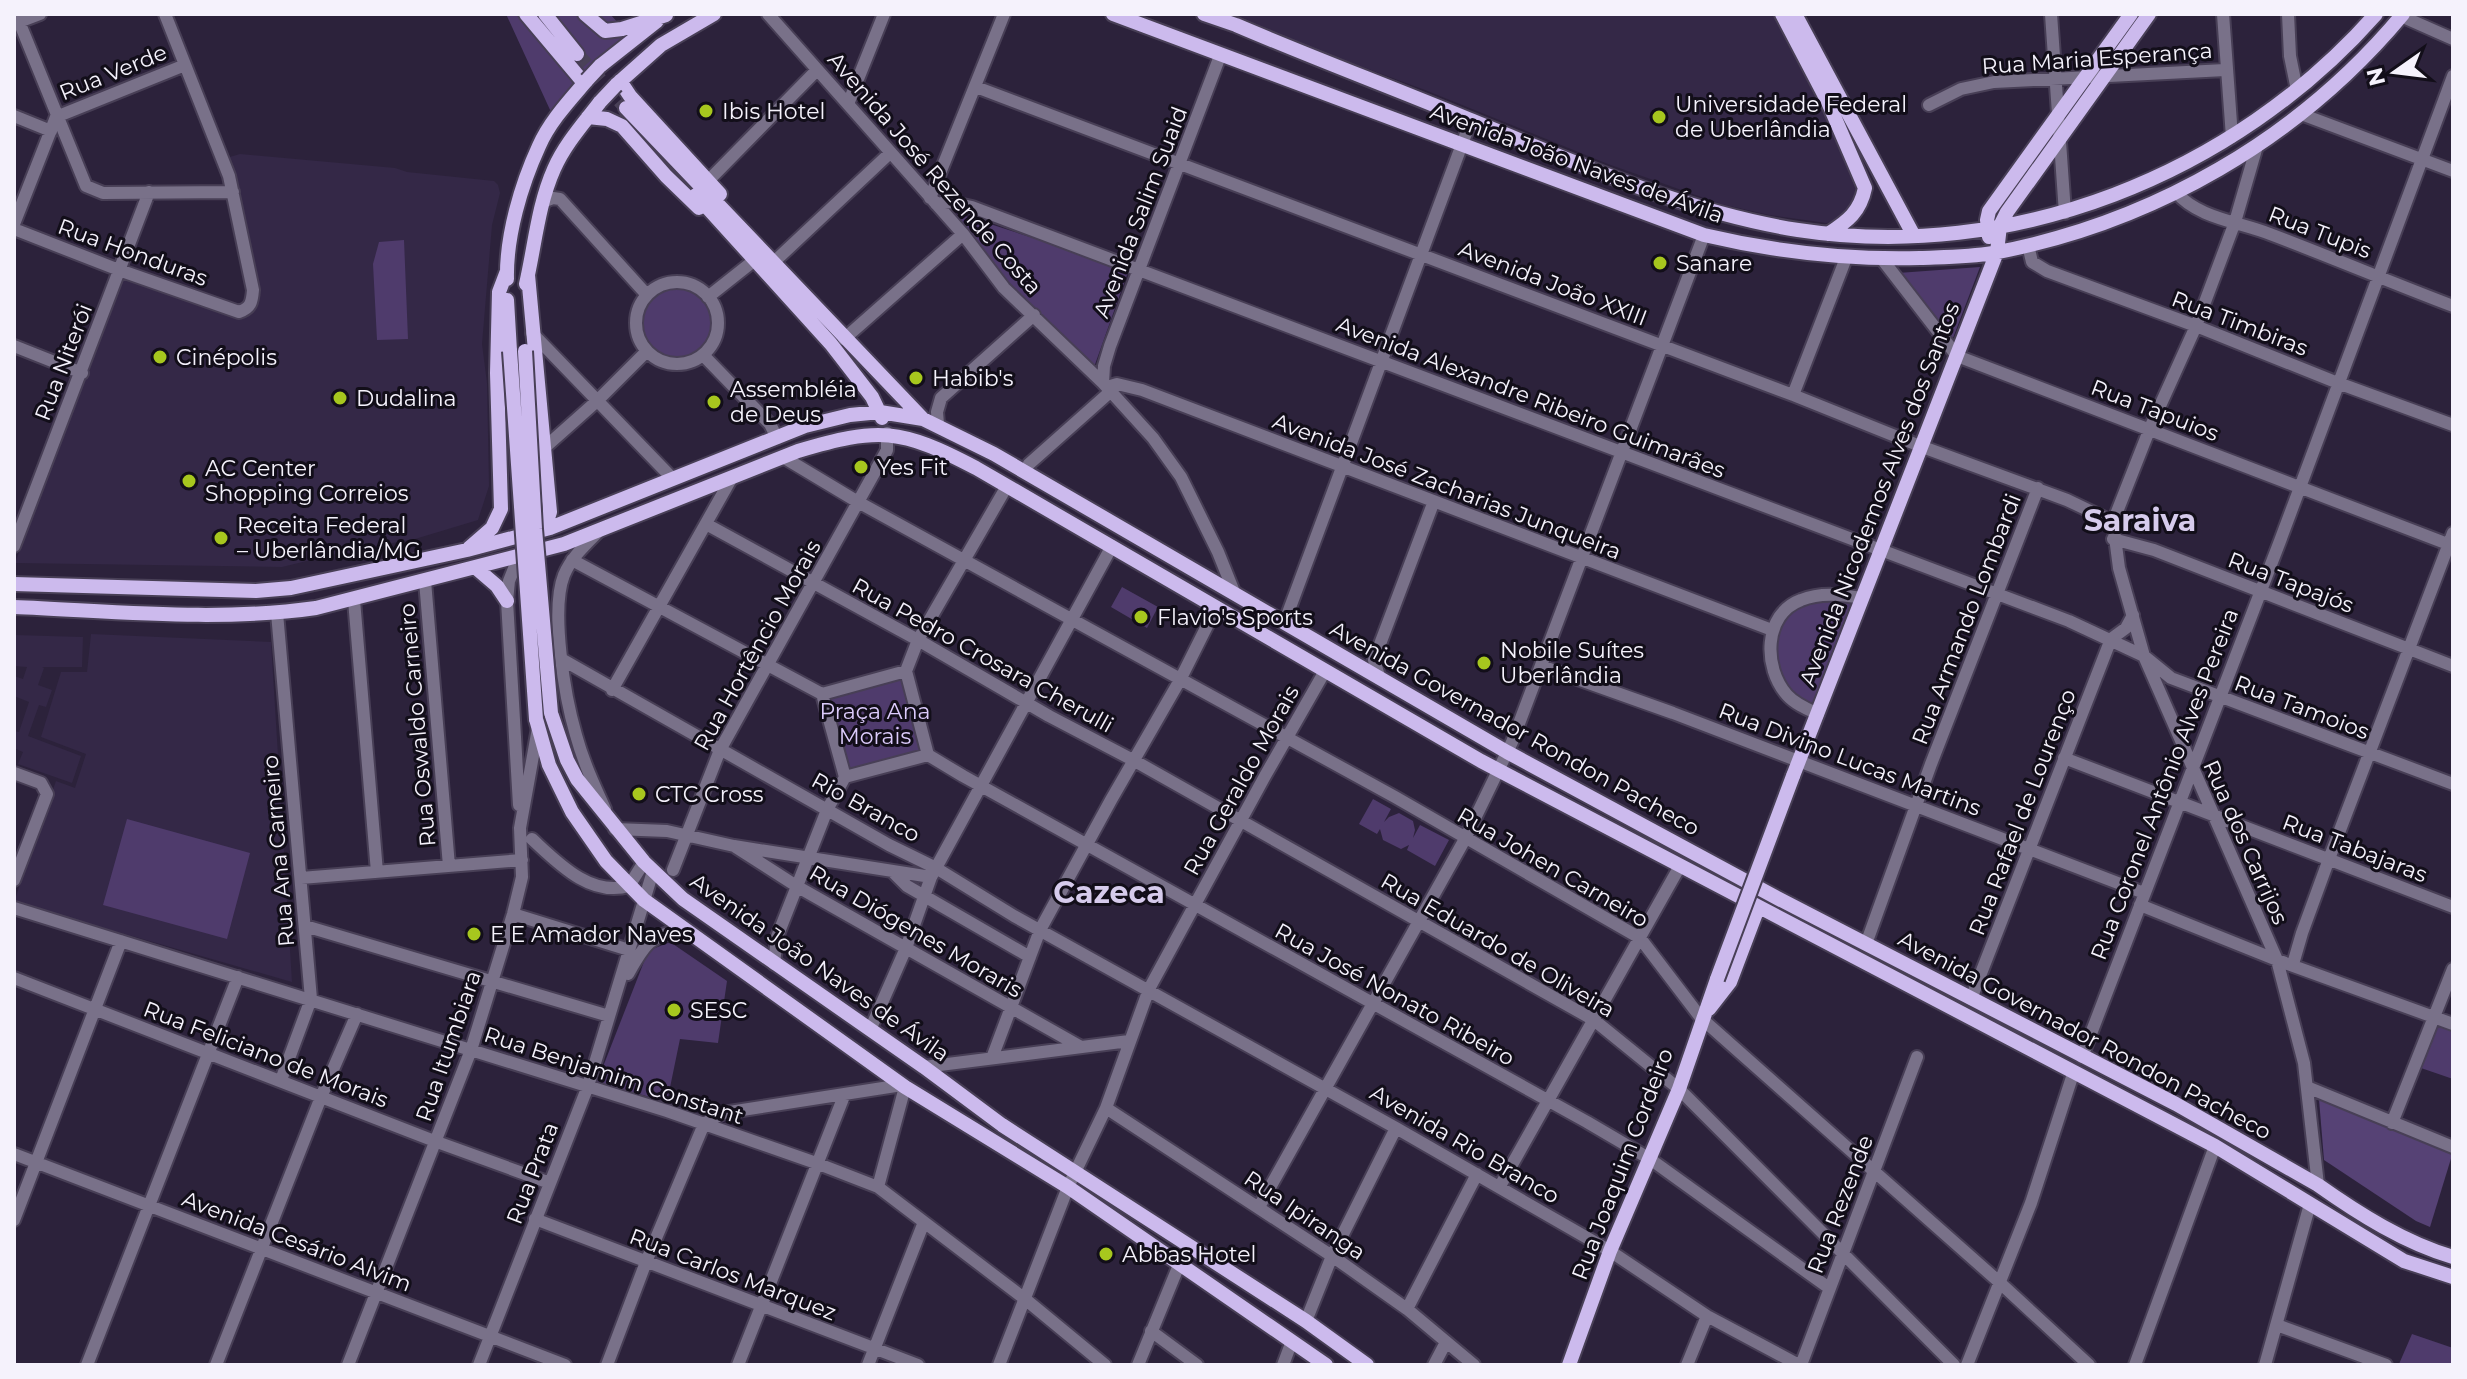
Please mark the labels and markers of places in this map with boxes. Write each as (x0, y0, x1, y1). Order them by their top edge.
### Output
place label: Universidade Federal de Uberlândia (1675, 91, 1907, 143)
place label: Ibis Hotel (722, 98, 825, 125)
marker: Ibis Hotel (697, 102, 715, 120)
marker: Universidade Federal de Uberlândia (1650, 108, 1668, 126)
place label: Sanare (1676, 250, 1752, 277)
marker: Sanare (1651, 254, 1669, 272)
place label: Cinépolis (176, 344, 277, 371)
marker: Cinépolis (151, 348, 169, 366)
place label: Habib's (932, 365, 1014, 392)
marker: Habib's (907, 369, 925, 387)
place label: Assembléia de Deus (730, 376, 857, 428)
place label: Dudalina (356, 385, 457, 412)
marker: Dudalina (331, 389, 349, 407)
marker: Assembléia de Deus (705, 393, 723, 411)
place label: Yes Fit (877, 454, 948, 481)
place label: AC Center Shopping Correios (205, 455, 409, 507)
marker: Yes Fit (852, 458, 870, 476)
marker: AC Center Shopping Correios (180, 472, 198, 490)
place label: Receita Federal – Uberlândia/MG (237, 512, 421, 564)
marker: Receita Federal – Uberlândia/MG (212, 529, 230, 547)
place label: Flavio's Sports (1157, 604, 1313, 631)
marker: Flavio's Sports (1132, 608, 1150, 626)
place label: Nobile Suítes Uberlândia (1500, 637, 1644, 689)
marker: Nobile Suítes Uberlândia (1475, 654, 1493, 672)
place label: CTC Cross (655, 781, 764, 808)
marker: CTC Cross (630, 785, 648, 803)
place label: E E Amador Naves (490, 921, 693, 948)
marker: E E Amador Naves (465, 925, 483, 943)
place label: SESC (690, 997, 747, 1024)
marker: SESC (665, 1001, 683, 1019)
place label: Abbas Hotel (1122, 1241, 1256, 1268)
marker: Abbas Hotel (1097, 1245, 1115, 1263)

